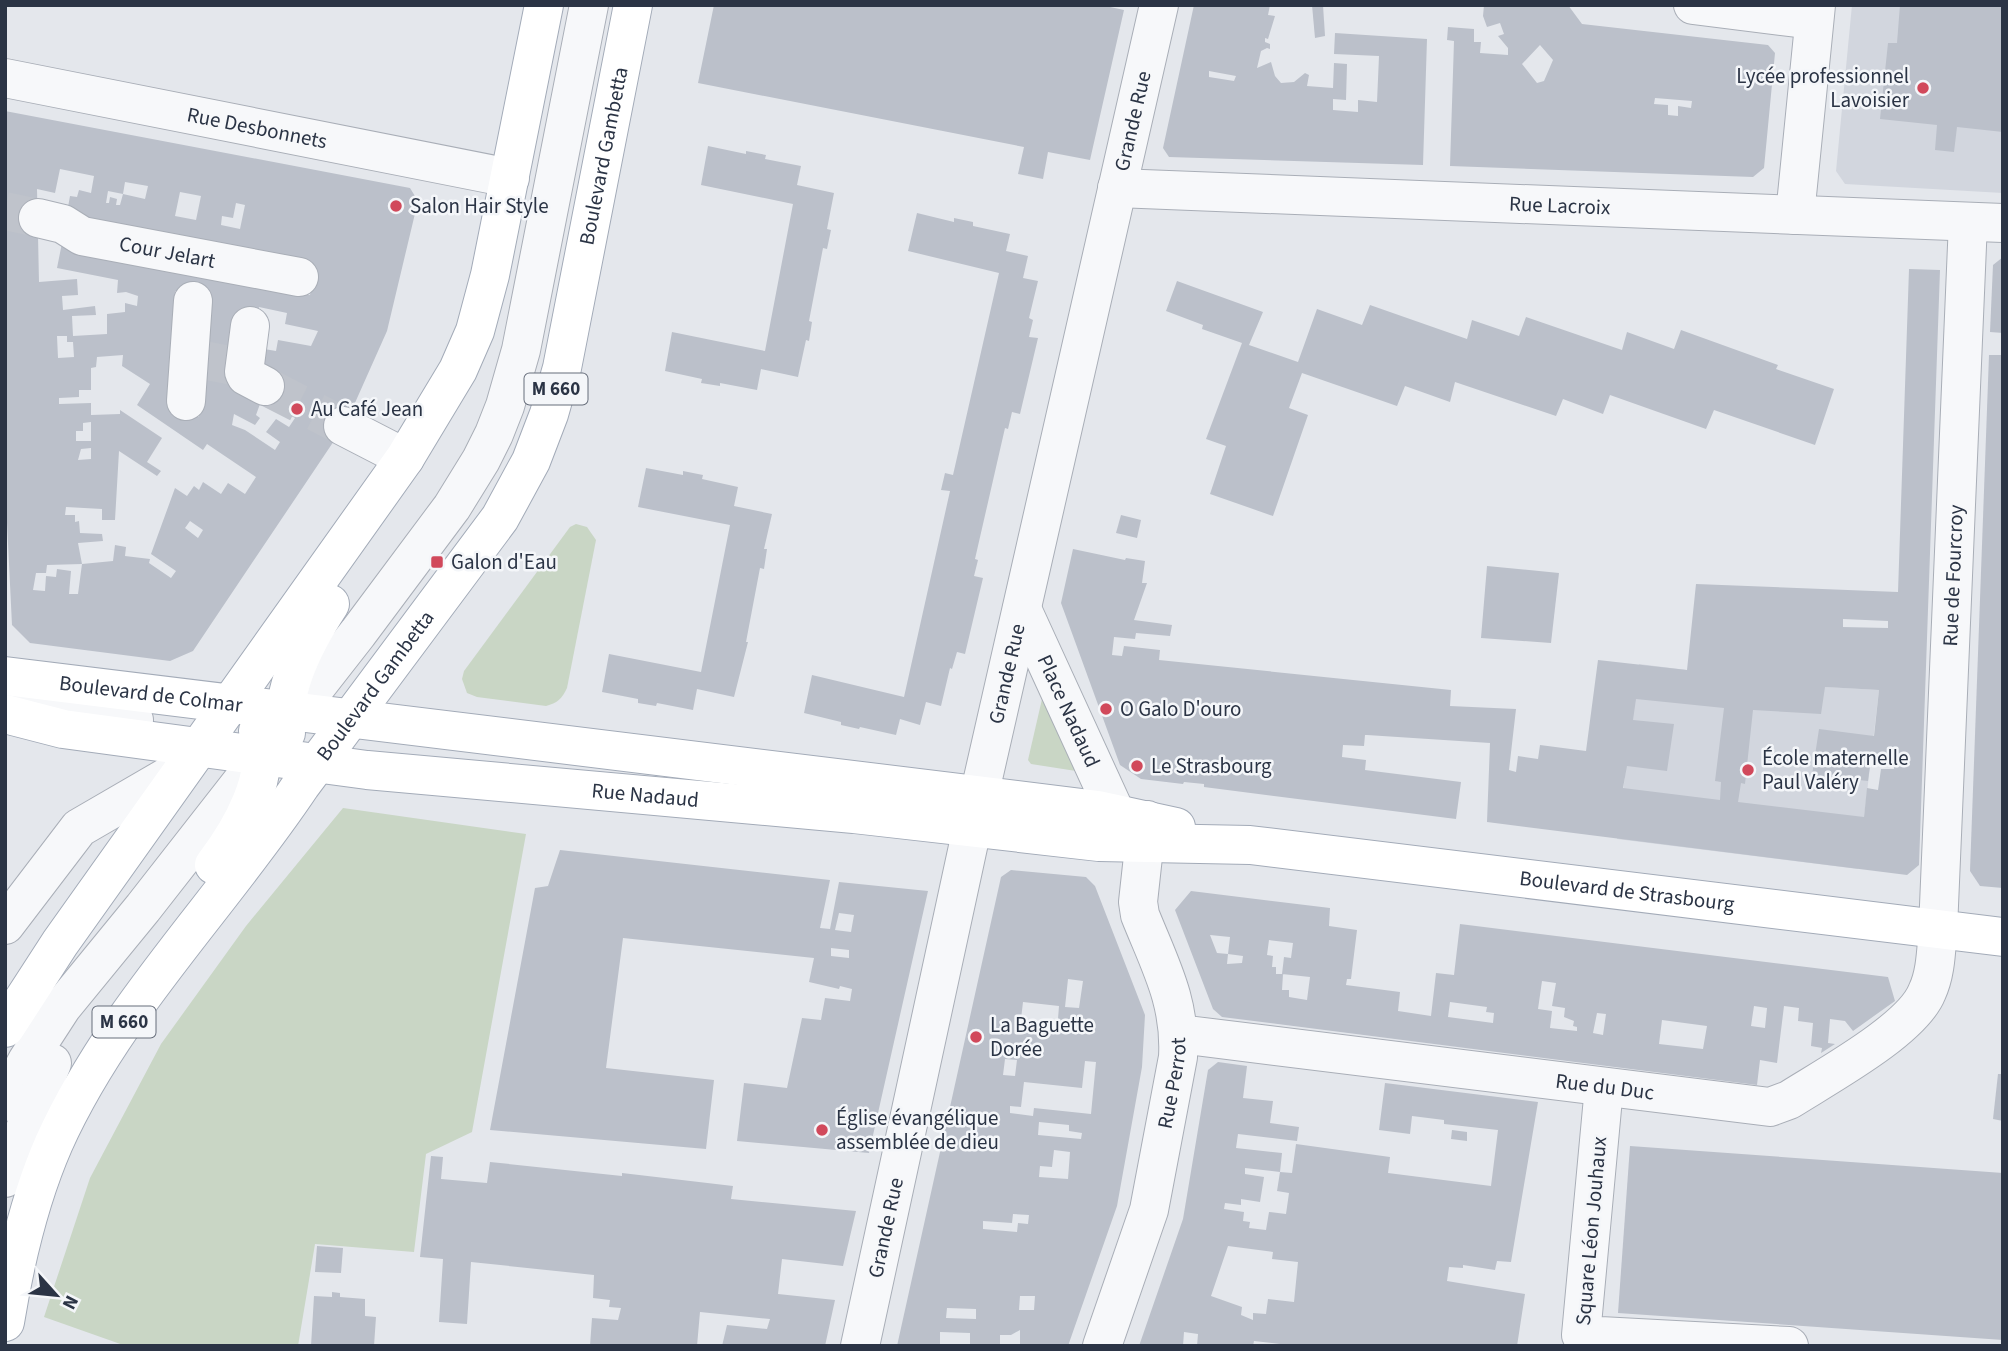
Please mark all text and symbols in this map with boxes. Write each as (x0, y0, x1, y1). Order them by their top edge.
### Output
place label: Lycée professionnel Lavoisier (1736, 61, 1910, 115)
street label: Boulevard Gambetta (571, 64, 636, 248)
street label: Grande Rue (1107, 68, 1159, 174)
marker: Lycée professionnel Lavoisier (1915, 80, 1931, 96)
street label: Rue Desbonnets (184, 99, 330, 156)
street label: Rue Lacroix (1508, 188, 1612, 223)
place label: Salon Hair Style (410, 191, 549, 221)
marker: Salon Hair Style (388, 198, 404, 214)
street label: Cour Jelart (117, 228, 218, 276)
road number: M 660 (524, 374, 588, 404)
place label: Au Café Jean (311, 394, 423, 424)
marker: Au Café Jean (289, 401, 305, 417)
street label: Rue de Fourcroy (1935, 504, 1971, 647)
place label: Galon d'Eau (451, 547, 557, 577)
marker: Galon d'Eau (429, 554, 445, 570)
street label: Boulevard Gambetta (309, 604, 441, 767)
street label: Grande Rue (981, 621, 1033, 727)
street label: Place Nadaud (1030, 649, 1108, 772)
street label: Boulevard de Colmar (58, 668, 245, 720)
place label: O Galo D'ouro (1120, 694, 1241, 724)
marker: O Galo D'ouro (1098, 701, 1114, 717)
place label: École maternelle Paul Valéry (1762, 743, 1909, 797)
place label: Le Strasbourg (1151, 751, 1272, 781)
marker: Le Strasbourg (1129, 758, 1145, 774)
marker: École maternelle Paul Valéry (1740, 762, 1756, 778)
street label: Rue Nadaud (590, 775, 700, 815)
street label: Boulevard de Strasbourg (1518, 863, 1737, 919)
road number: M 660 (92, 1006, 156, 1038)
place label: La Baguette Dorée (990, 1010, 1094, 1064)
marker: La Baguette Dorée (968, 1029, 984, 1045)
street label: Rue Perrot (1150, 1037, 1193, 1131)
street label: Rue du Duc (1554, 1066, 1656, 1108)
place label: Église évangélique assemblée de dieu (836, 1103, 999, 1157)
marker: Église évangélique assemblée de dieu (814, 1122, 830, 1138)
street label: Square Léon Jouhaux (1568, 1135, 1614, 1327)
street label: Grande Rue (860, 1175, 911, 1281)
north arrow (21, 1260, 91, 1330)
text: N (55, 1290, 85, 1314)

